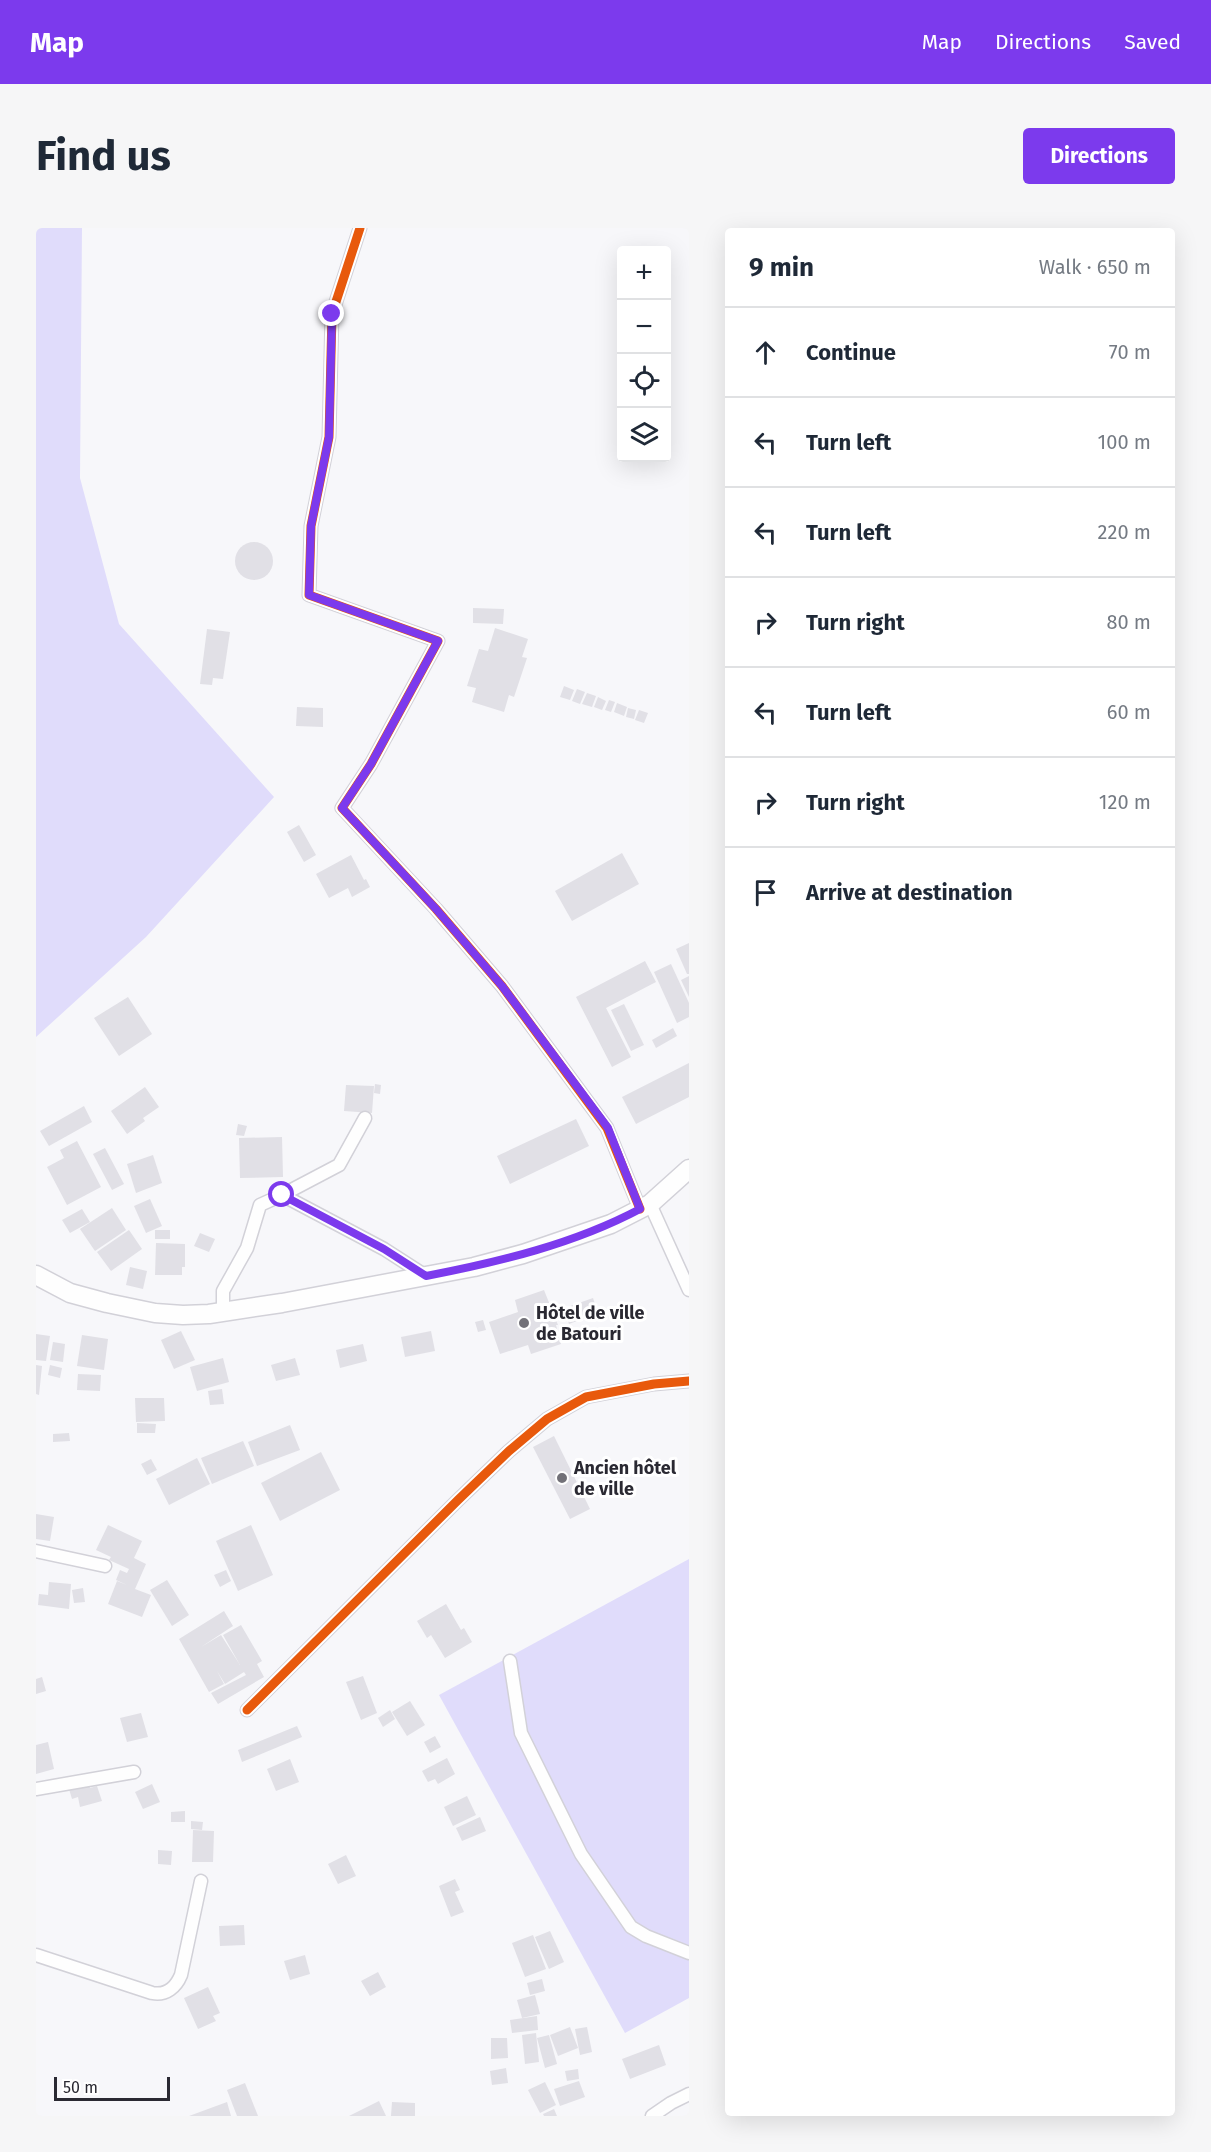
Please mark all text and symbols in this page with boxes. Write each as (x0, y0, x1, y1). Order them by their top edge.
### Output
text: Map (30, 26, 84, 59)
text: Map (922, 29, 962, 55)
text: Directions (995, 29, 1091, 55)
text: Saved (1124, 29, 1181, 55)
button: Directions (1023, 128, 1175, 184)
text: Find us (36, 131, 171, 181)
map controls (617, 246, 671, 462)
button: + (617, 246, 671, 300)
text: 9 min (749, 252, 814, 283)
text: Walk · 650 m (1039, 255, 1151, 279)
route end (318, 300, 344, 326)
button: − (617, 300, 671, 354)
icon: ahead (749, 336, 782, 369)
text: Continue (806, 339, 896, 366)
text: 70 m (1109, 340, 1151, 364)
button: locate (617, 354, 671, 408)
button: layers (617, 408, 671, 462)
icon: left (749, 426, 782, 459)
text: Turn left (806, 429, 891, 456)
text: 100 m (1098, 430, 1151, 454)
icon: left (749, 516, 782, 549)
text: Turn left (806, 519, 891, 546)
text: 220 m (1098, 520, 1151, 544)
icon: right (749, 606, 782, 639)
text: Turn right (806, 609, 905, 636)
text: 80 m (1106, 610, 1151, 634)
icon: left (749, 696, 782, 729)
text: Turn left (806, 699, 891, 726)
text: 60 m (1107, 700, 1151, 724)
icon: right (749, 786, 782, 819)
text: Turn right (806, 789, 905, 816)
text: 120 m (1099, 790, 1151, 814)
icon: arrive (749, 876, 782, 909)
text: Arrive at destination (806, 879, 1013, 906)
route start (268, 1181, 294, 1207)
place label: Hôtel de ville de Batouri (536, 1302, 645, 1345)
marker: Hôtel de ville de Batouri (517, 1316, 531, 1330)
place label: Ancien hôtel de ville (573, 1457, 677, 1500)
marker: Ancien hôtel de ville (555, 1471, 569, 1485)
scale bar (54, 2074, 170, 2102)
text: 50 m (63, 2078, 98, 2097)

